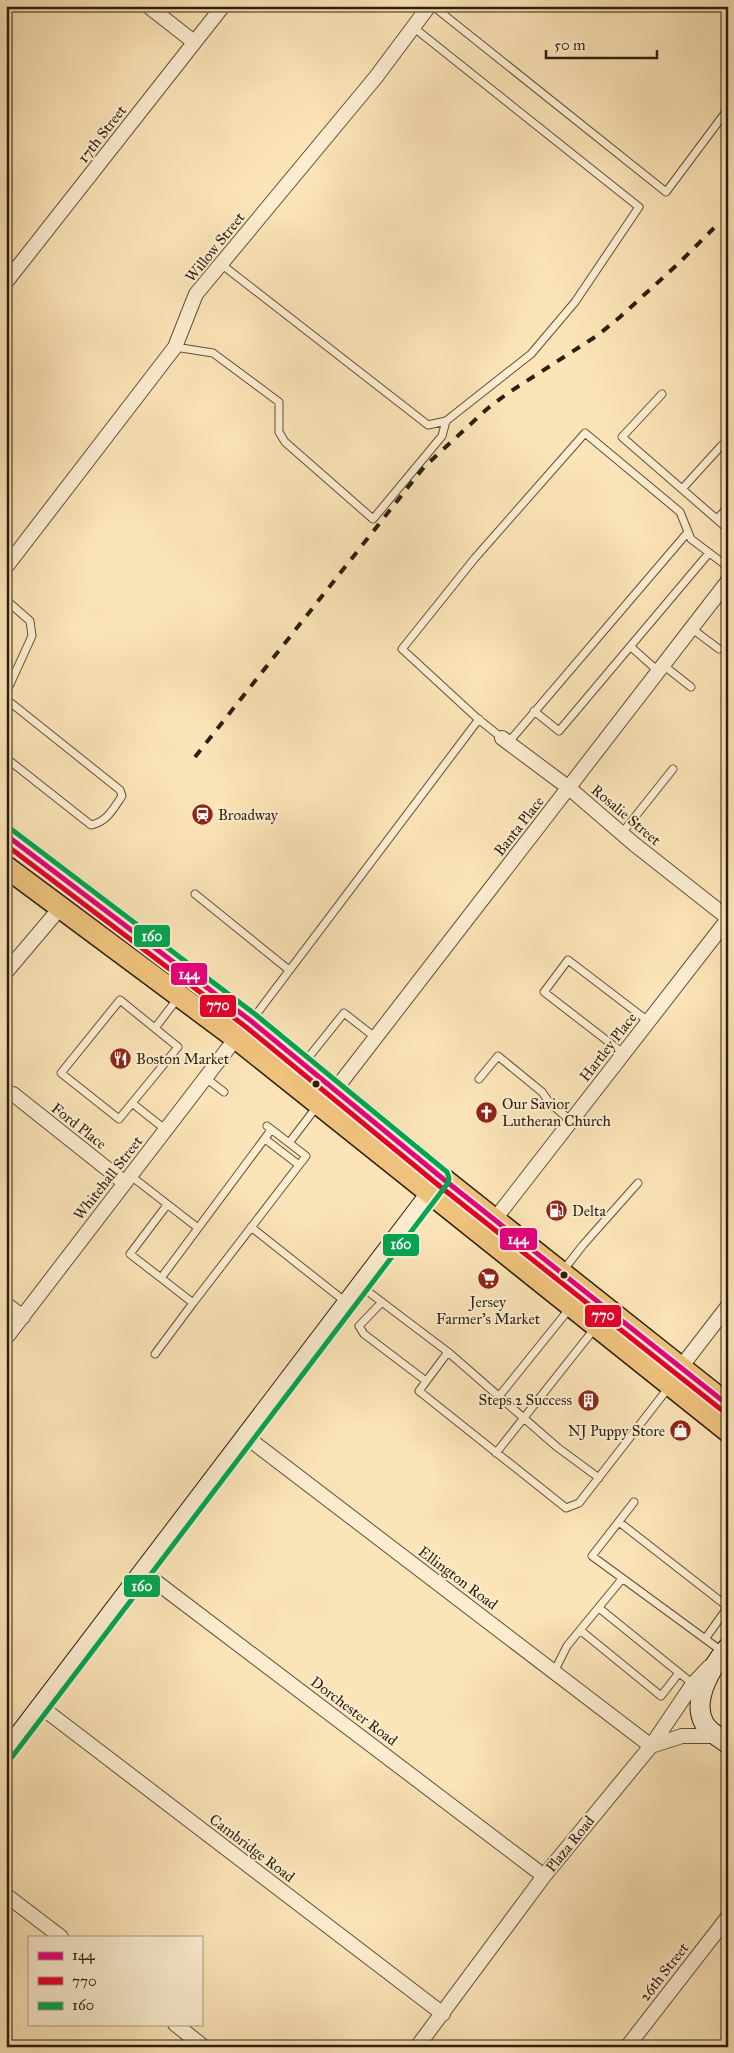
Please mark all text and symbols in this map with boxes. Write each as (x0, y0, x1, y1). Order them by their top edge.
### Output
scale bar (546, 28, 658, 60)
text: 50 m (554, 36, 586, 54)
street label: 17th Street (74, 101, 130, 166)
street label: Willow Street (181, 208, 249, 285)
street label: Rosalie Street (588, 781, 665, 850)
street label: Banta Place (490, 793, 548, 859)
station icon: Broadway (190, 803, 214, 827)
place label: Broadway (218, 806, 279, 824)
line badge: 160 (133, 924, 171, 948)
text: 160 (142, 928, 162, 945)
line badge: 144 (170, 962, 208, 986)
text: 144 (178, 966, 201, 984)
line badge: 770 (199, 994, 237, 1018)
text: 770 (206, 997, 230, 1014)
street label: Hartley Place (576, 1009, 640, 1085)
restaurant icon: Boston Market (108, 1047, 132, 1071)
place label: Boston Market (136, 1050, 230, 1068)
unlabelled marker (311, 1079, 321, 1089)
place label: Our Savior Lutheran Church (502, 1095, 612, 1130)
street label: Ford Place (48, 1099, 110, 1153)
church icon: Our Savior Lutheran Church (474, 1101, 498, 1125)
street label: Whitehall Street (70, 1132, 147, 1224)
fuel station icon: Delta (544, 1199, 568, 1223)
place label: Delta (572, 1202, 606, 1220)
line badge: 144 (499, 1227, 538, 1251)
text: 144 (507, 1231, 530, 1249)
line badge: 160 (382, 1233, 420, 1257)
text: 160 (391, 1236, 411, 1253)
supermarket icon: Jersey Farmer’s Market (476, 1267, 500, 1291)
unlabelled marker (559, 1270, 569, 1280)
place label: Jersey Farmer’s Market (436, 1293, 541, 1328)
line badge: 770 (584, 1304, 622, 1328)
text: 770 (591, 1307, 615, 1324)
building icon: Steps 2 Success (576, 1388, 600, 1412)
place label: Steps 2 Success (479, 1391, 572, 1409)
shop icon: NJ Puppy Store (669, 1419, 693, 1443)
place label: NJ Puppy Store (568, 1422, 665, 1441)
street label: Ellington Road (415, 1542, 501, 1614)
line badge: 160 (123, 1574, 161, 1598)
text: 160 (132, 1578, 152, 1595)
street label: Dorchester Road (307, 1673, 401, 1750)
street label: Cambridge Road (206, 1810, 299, 1886)
street label: Plaza Road (542, 1812, 599, 1876)
legend (28, 1936, 202, 2026)
street label: 26th Street (636, 1939, 693, 2005)
text: 144 (72, 1946, 95, 1964)
text: 770 (72, 1972, 97, 1990)
text: 160 (72, 1996, 94, 2014)

